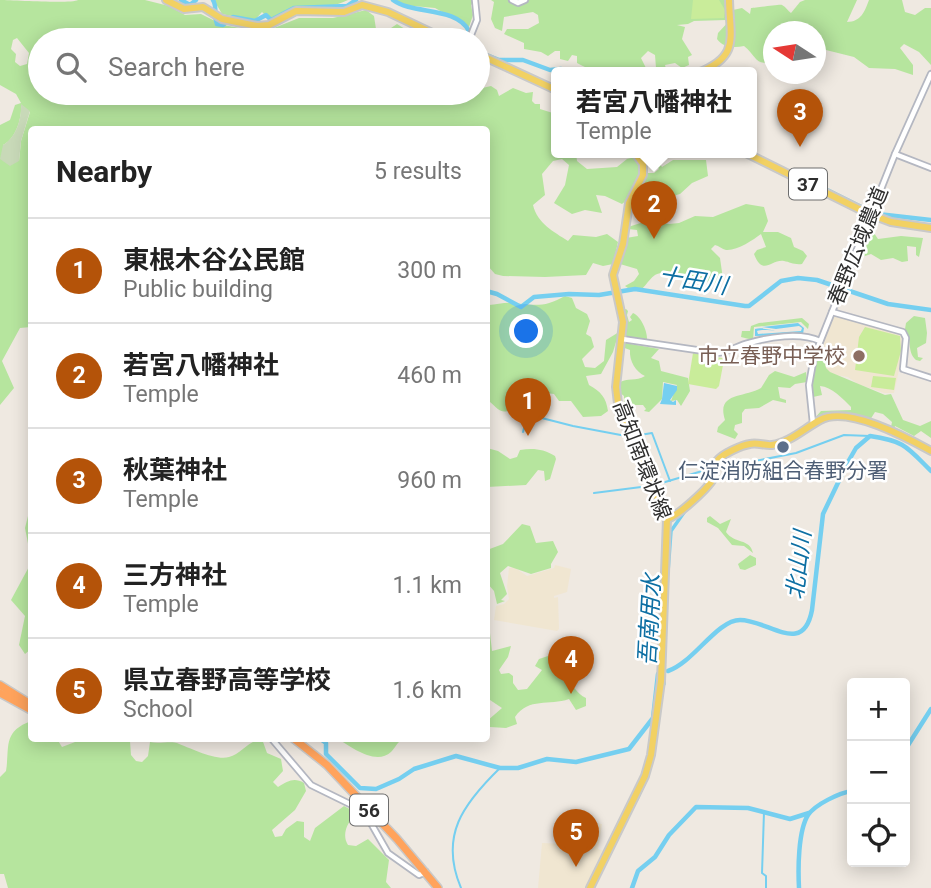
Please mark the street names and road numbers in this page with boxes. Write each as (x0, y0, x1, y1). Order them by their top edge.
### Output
road number: 37 (789, 168, 827, 200)
street label: 春野広域農道 (823, 183, 893, 309)
street label: 高知南環状線 (608, 397, 676, 523)
road number: 56 (350, 794, 388, 825)

